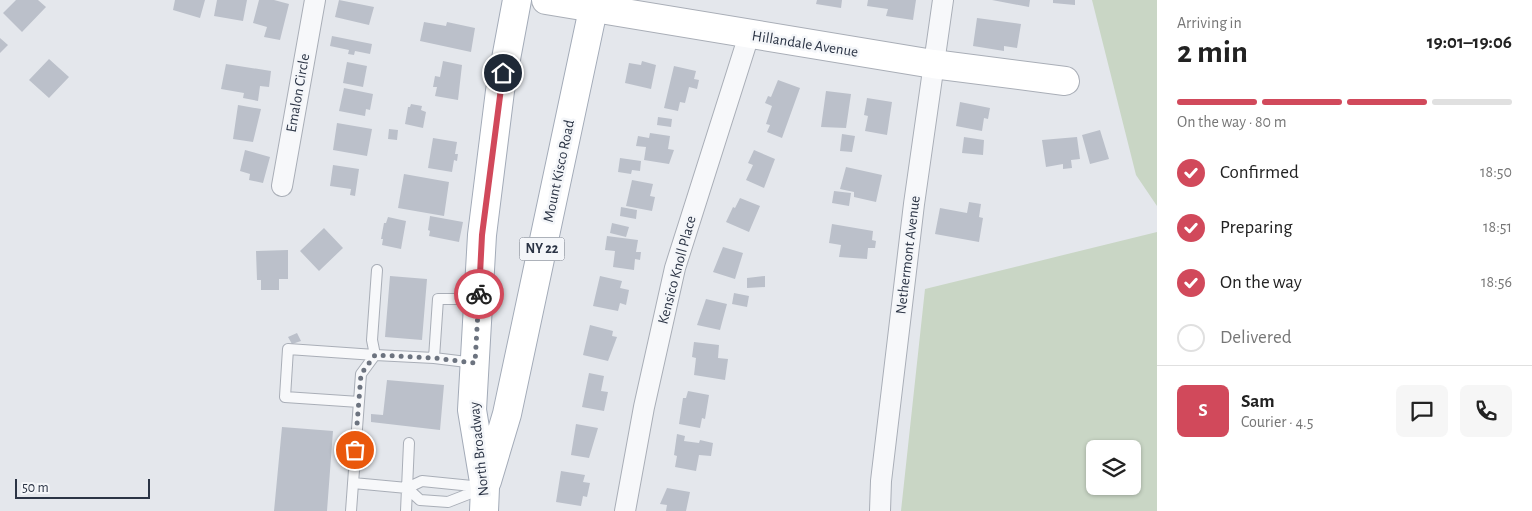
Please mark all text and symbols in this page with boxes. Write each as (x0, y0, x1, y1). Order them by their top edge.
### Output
text: Arriving in (1177, 15, 1242, 31)
street label: Hillandale Avenue (751, 28, 859, 60)
text: 19:01–19:06 (1427, 33, 1512, 52)
text: 2 min (1177, 36, 1248, 68)
street label: Emalon Circle (284, 52, 312, 134)
pin (482, 52, 524, 94)
icon: home (489, 59, 517, 87)
text: On the way · 80 m (1177, 114, 1286, 130)
street label: Mount Kisco Road (541, 118, 577, 224)
icon: check (1177, 159, 1205, 187)
text: Confirmed (1220, 163, 1299, 182)
text: 18:50 (1480, 164, 1512, 180)
street label: Nethermont Avenue (893, 195, 923, 315)
street label: Kensico Knoll Place (655, 214, 699, 326)
icon: check (1177, 214, 1205, 242)
text: Preparing (1220, 218, 1293, 237)
text: 18:51 (1483, 219, 1512, 235)
road number: NY 22 (520, 238, 564, 260)
courier (454, 269, 504, 319)
icon: check (1177, 269, 1205, 297)
text: On the way (1220, 273, 1302, 292)
text: 18:56 (1481, 274, 1512, 290)
icon: bike (465, 280, 493, 308)
text: Delivered (1220, 328, 1292, 347)
button: chat (1396, 385, 1448, 437)
button: phone (1460, 385, 1512, 437)
text: Sam (1241, 392, 1275, 411)
street label: North Broadway (467, 400, 491, 497)
text: S (1198, 401, 1208, 420)
text: Courier · 4.5 (1241, 414, 1313, 430)
pin (334, 429, 376, 471)
icon: bag (341, 436, 369, 464)
map controls (1086, 440, 1141, 495)
button: layers (1086, 440, 1141, 495)
scale bar (15, 476, 150, 499)
text: 50 m (22, 481, 49, 495)

